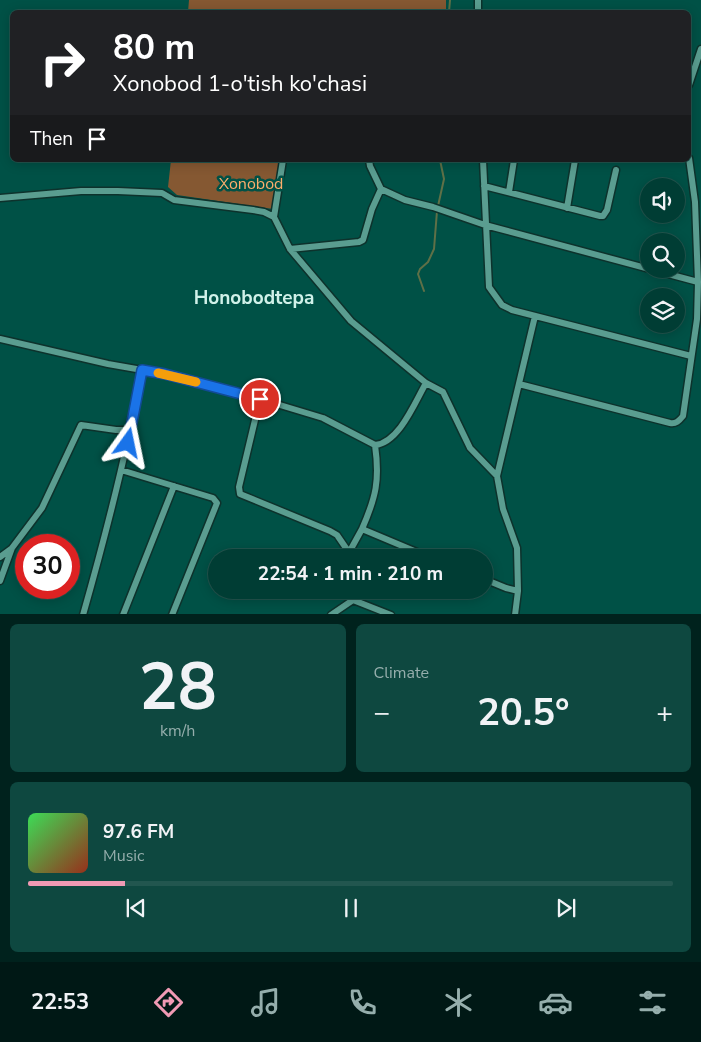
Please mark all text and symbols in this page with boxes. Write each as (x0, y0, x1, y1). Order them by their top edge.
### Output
text: 80 m (113, 24, 195, 71)
icon: right (30, 30, 95, 95)
text: Xonobod 1-o'tish ko'chasi (113, 69, 367, 99)
icon: arrive (83, 125, 111, 153)
text: Then (30, 126, 73, 152)
park label: Xonobod (219, 173, 283, 195)
map controls (640, 178, 685, 333)
button: sound (640, 178, 685, 223)
button: search (640, 233, 685, 278)
district label: Honobodtepa (194, 285, 314, 311)
button: layers (640, 288, 685, 333)
pin (239, 378, 281, 420)
icon: arrive (246, 385, 274, 413)
position arrow (101, 416, 153, 468)
speed limit sign: 30 (15, 534, 80, 599)
text: 22:54 · 1 min · 210 m (258, 561, 443, 587)
text: 28 (139, 643, 217, 732)
text: Climate (374, 662, 429, 684)
text: 20.5° (477, 687, 569, 738)
text: − (374, 694, 390, 732)
text: + (656, 694, 673, 732)
text: km/h (160, 720, 195, 742)
text: 97.6 FM (103, 819, 174, 845)
text: Music (103, 845, 144, 867)
icon: previous (122, 894, 150, 922)
icon: pause (337, 894, 365, 922)
icon: next (552, 894, 580, 922)
icon: directions (151, 985, 186, 1020)
icon: music (248, 985, 283, 1020)
icon: phone (345, 985, 380, 1020)
icon: climate (441, 985, 476, 1020)
icon: car (538, 985, 573, 1020)
icon: filters (635, 985, 670, 1020)
text: 22:53 (31, 987, 89, 1017)

